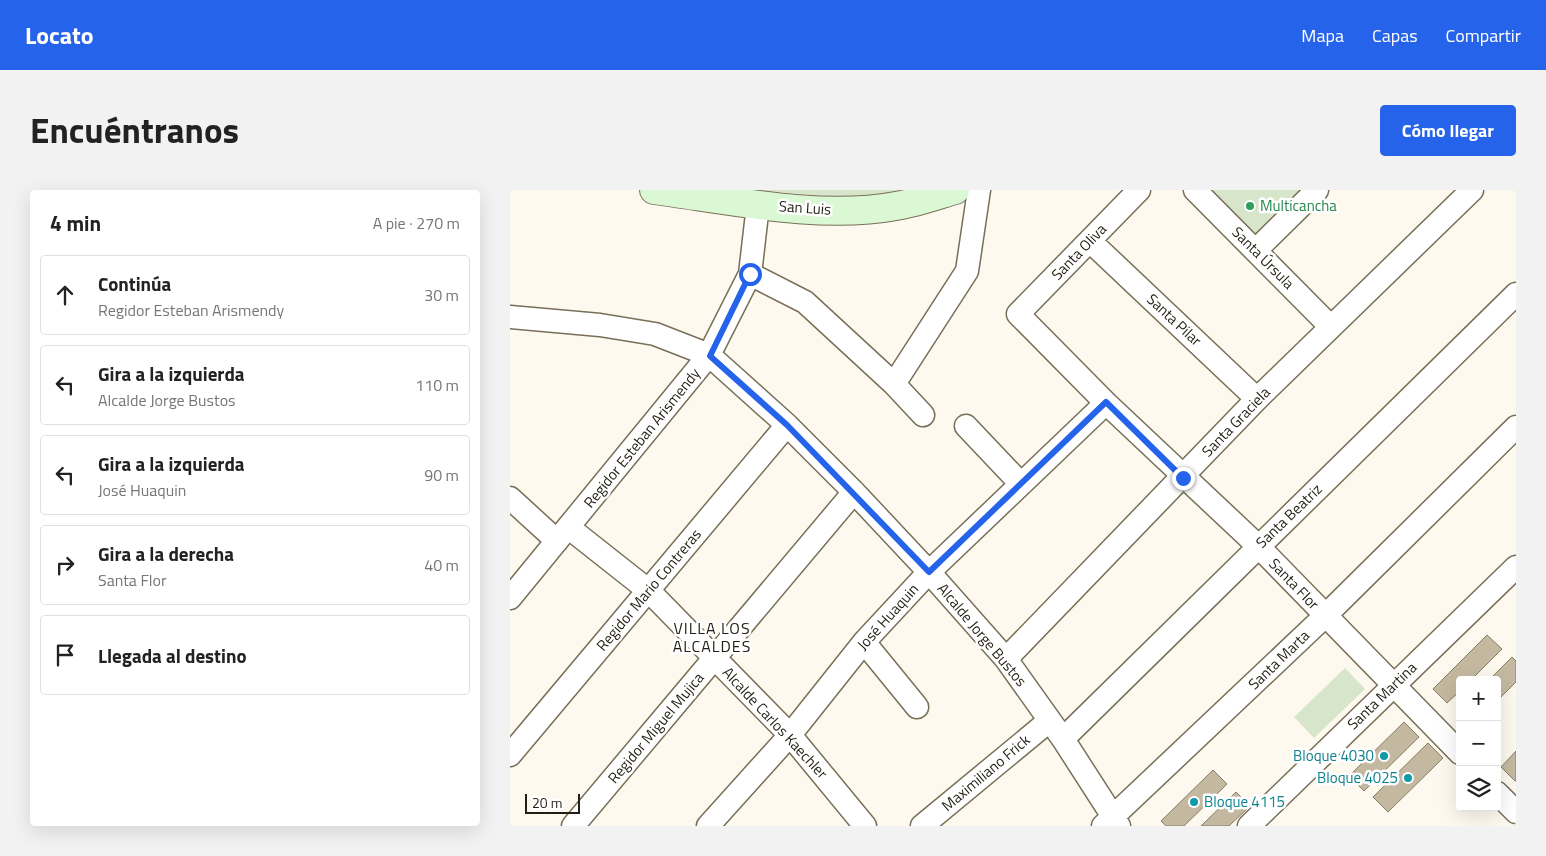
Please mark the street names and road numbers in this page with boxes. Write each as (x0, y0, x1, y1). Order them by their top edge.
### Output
street label: San Luis (778, 194, 832, 221)
street label: Santa Oliva (1046, 218, 1112, 285)
street label: Santa Úrsula (1227, 221, 1300, 295)
street label: Santa Pilar (1142, 288, 1207, 351)
street label: Regidor Esteban Arismendy (578, 363, 706, 513)
street label: Santa Graciela (1196, 381, 1276, 462)
street label: Santa Beatriz (1250, 478, 1327, 553)
street label: Regidor Mario Contreras (591, 524, 707, 656)
street label: Santa Flor (1264, 553, 1325, 615)
street label: José Huaquin (851, 578, 924, 655)
street label: Alcalde Jorge Bustos (932, 578, 1033, 691)
street label: Santa Marta (1243, 624, 1315, 695)
street label: Santa Martina (1342, 656, 1422, 735)
street label: Alcalde Carlos Kaechler (717, 662, 833, 784)
street label: Regidor Miguel Mujica (602, 667, 709, 788)
street label: Maximiliano Frick (936, 729, 1035, 817)

